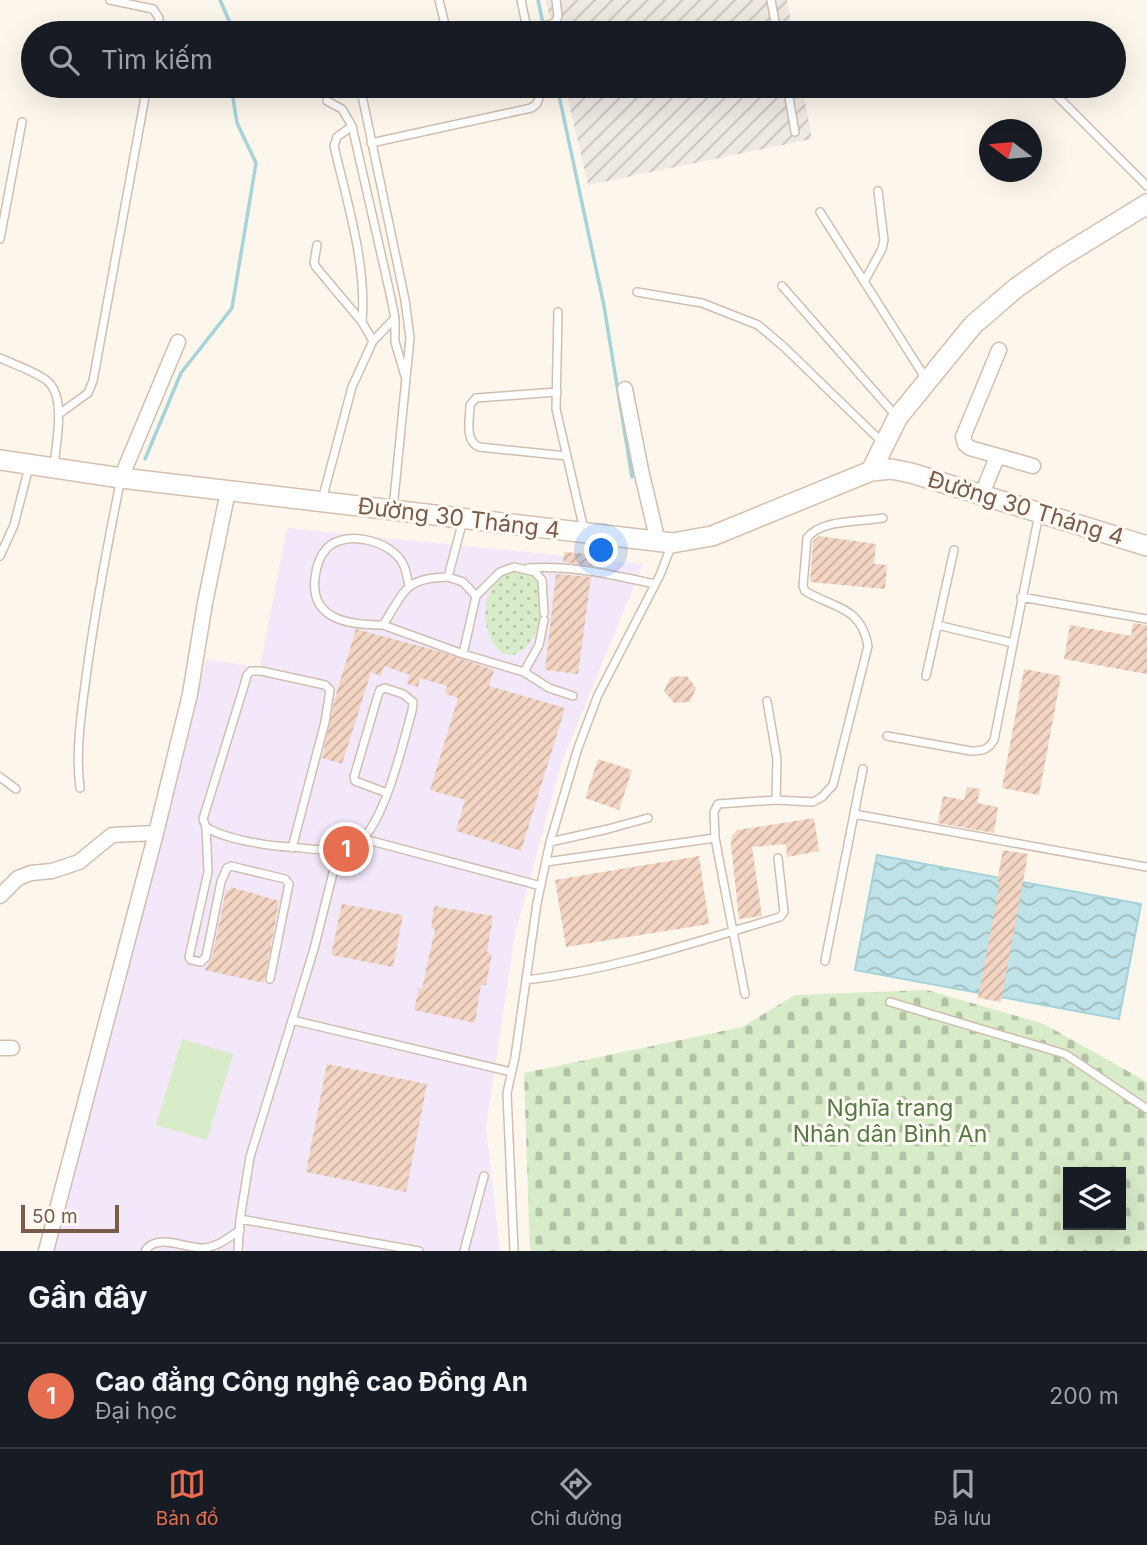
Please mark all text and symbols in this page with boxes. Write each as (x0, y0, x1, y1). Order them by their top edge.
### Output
search box (21, 21, 1126, 98)
icon: search (45, 41, 83, 79)
text: Tìm kiếm (101, 44, 213, 75)
north arrow (979, 119, 1042, 182)
street label: Đường 30 Tháng 4 (925, 465, 1127, 551)
street label: Đường 30 Tháng 4 (356, 492, 562, 544)
your location (584, 533, 618, 567)
pin: 1 (323, 823, 369, 875)
park label: Nghĩa trang Nhân dân Bình An (793, 1094, 987, 1148)
map controls (1063, 1167, 1126, 1230)
button: layers (1063, 1167, 1126, 1230)
scale bar (21, 1202, 119, 1234)
text: 50 m (32, 1205, 78, 1228)
text: Gần đây (28, 1279, 148, 1315)
text: Cao đẳng Công nghệ cao Đồng An (95, 1366, 528, 1397)
text: 1 (46, 1382, 56, 1410)
text: 200 m (1049, 1382, 1119, 1410)
text: Đại học (95, 1397, 177, 1425)
tab: Bản đồ (156, 1465, 219, 1530)
tab: Chỉ đường (530, 1465, 622, 1530)
tab: Đã lưu (934, 1465, 991, 1530)

